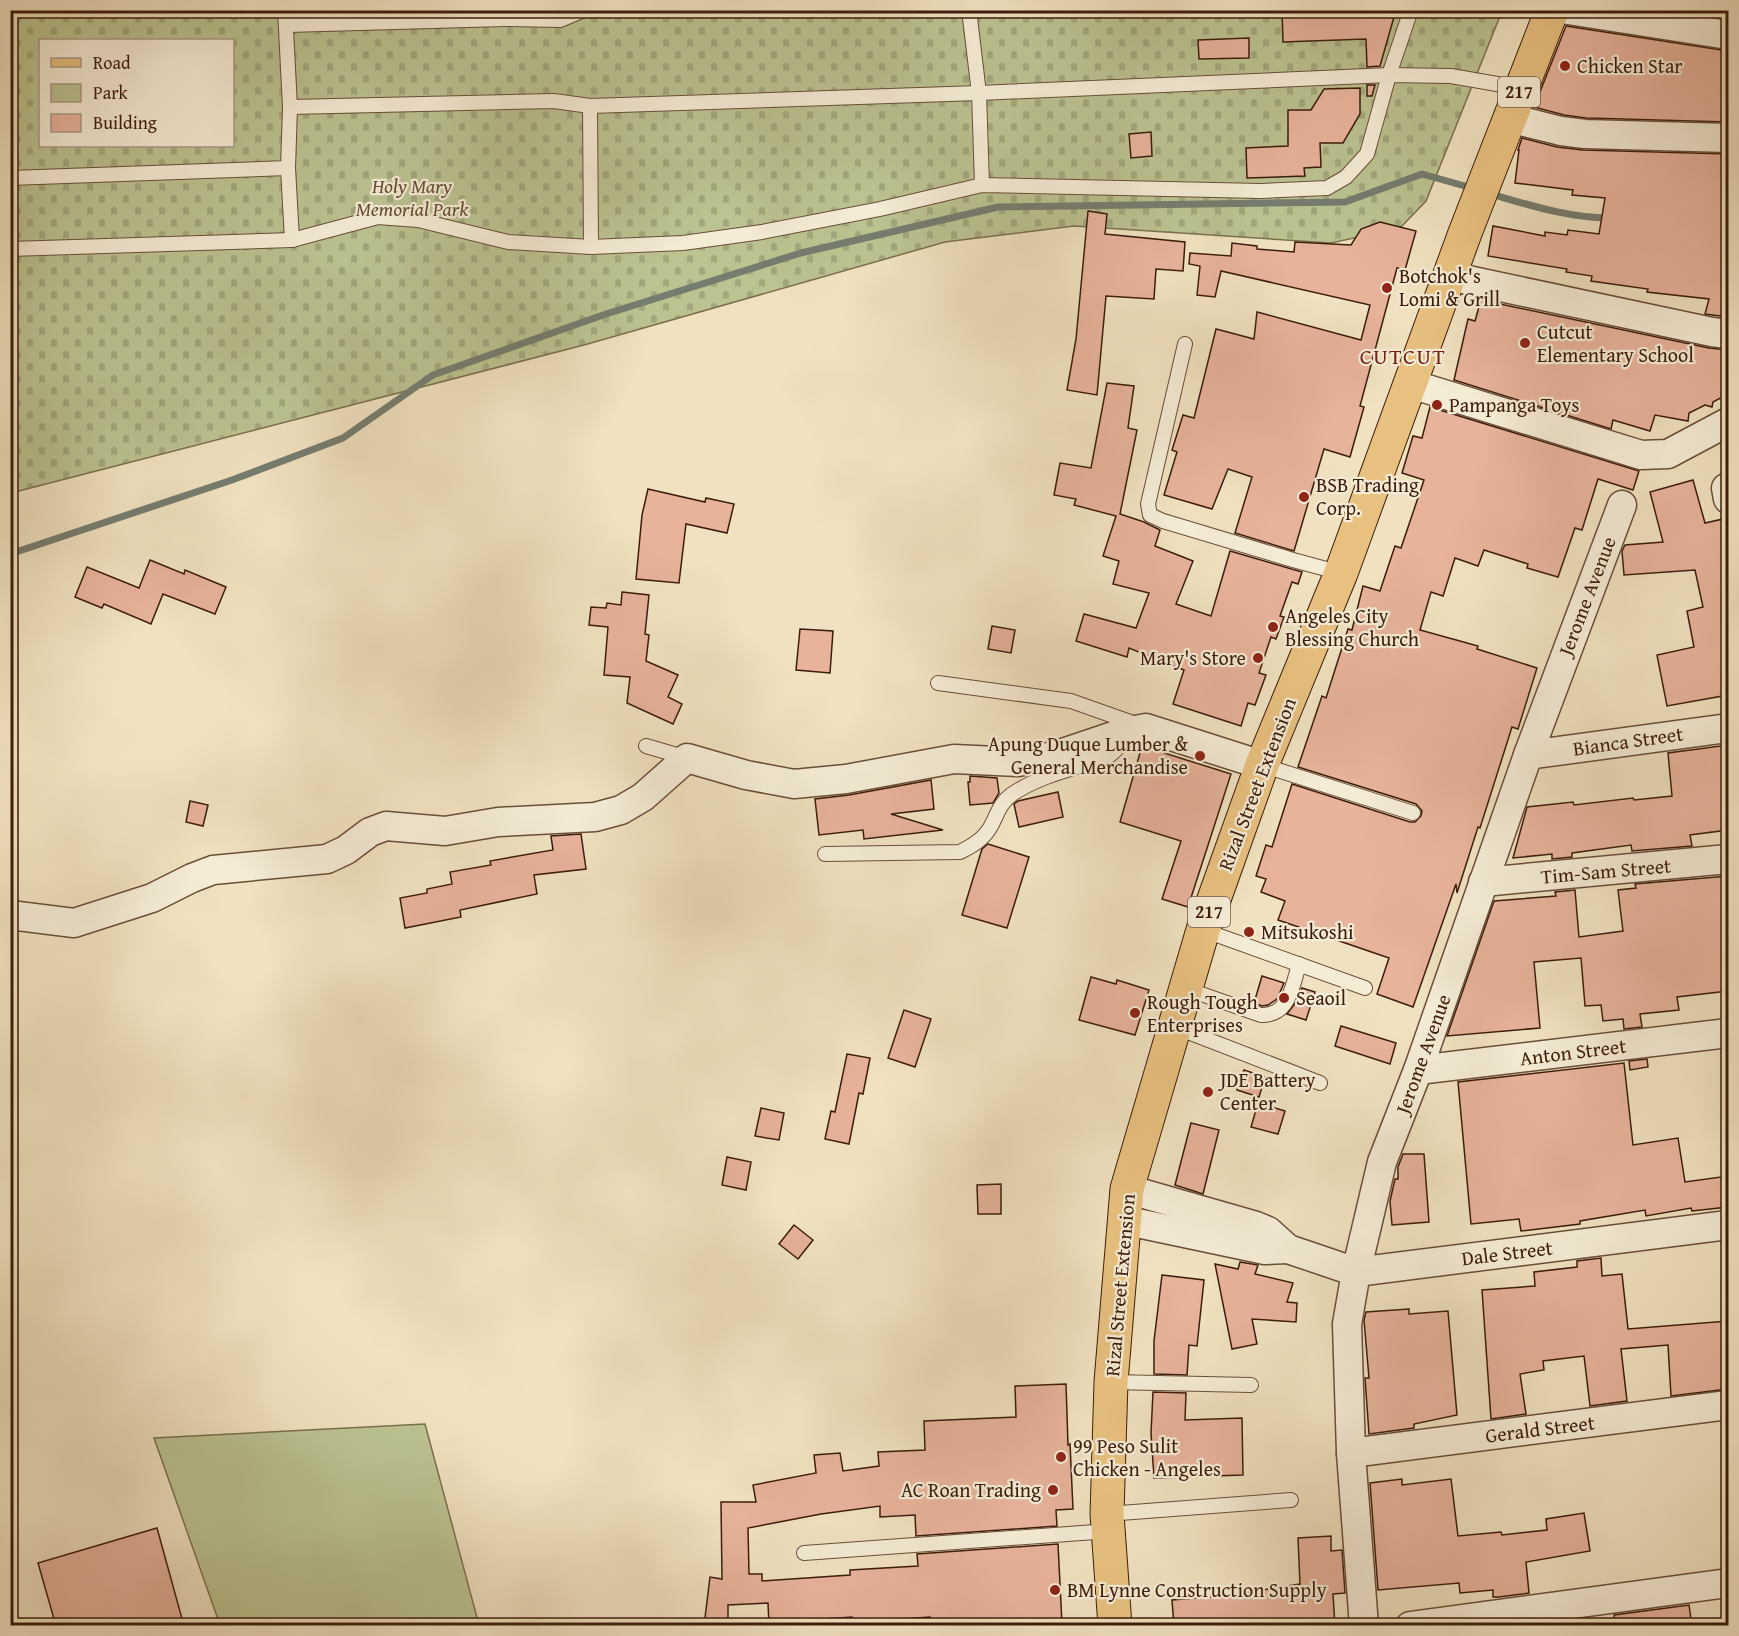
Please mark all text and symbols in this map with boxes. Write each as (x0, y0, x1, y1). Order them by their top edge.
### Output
legend (39, 39, 234, 147)
text: Road (93, 49, 131, 76)
place label: Chicken Star (1577, 51, 1683, 80)
marker: Chicken Star (1558, 59, 1572, 73)
road number: 217 (1498, 77, 1540, 107)
text: Park (93, 79, 129, 106)
text: Building (93, 109, 157, 136)
park label: Holy Mary Memorial Park (356, 171, 469, 223)
place label: Botchok's Lomi & Grill (1399, 261, 1500, 313)
marker: Botchok's Lomi & Grill (1380, 281, 1394, 295)
place label: Cutcut Elementary School (1537, 317, 1694, 369)
marker: Cutcut Elementary School (1518, 336, 1532, 350)
district label: CUTCUT (1360, 340, 1446, 372)
place label: Pampanga Toys (1449, 390, 1579, 419)
marker: Pampanga Toys (1430, 398, 1444, 412)
place label: BSB Trading Corp. (1316, 470, 1419, 522)
marker: BSB Trading Corp. (1297, 490, 1311, 504)
street label: Jerome Avenue (1549, 532, 1623, 662)
place label: Angeles City Blessing Church (1285, 601, 1419, 653)
marker: Angeles City Blessing Church (1266, 620, 1280, 634)
place label: Mary's Store (1140, 643, 1246, 672)
marker: Mary's Store (1251, 651, 1265, 665)
street label: Rizal Street Extension (1210, 693, 1303, 875)
street label: Bianca Street (1571, 718, 1685, 763)
place label: Apung Duque Lumber & General Merchandise (988, 729, 1188, 781)
marker: Apung Duque Lumber & General Merchandise (1193, 749, 1207, 763)
street label: Tim-Sam Street (1540, 850, 1672, 891)
road number: 217 (1188, 897, 1230, 927)
place label: Mitsukoshi (1261, 917, 1354, 946)
marker: Mitsukoshi (1242, 925, 1256, 939)
place label: Seaoil (1296, 983, 1346, 1012)
place label: Rough Tough Enterprises (1147, 987, 1258, 1039)
street label: Jerome Avenue (1386, 990, 1458, 1121)
marker: Seaoil (1277, 991, 1291, 1005)
marker: Rough Tough Enterprises (1128, 1006, 1142, 1020)
street label: Anton Street (1518, 1031, 1628, 1072)
place label: JDE Battery Center (1217, 1065, 1316, 1117)
marker: JDE Battery Center (1201, 1085, 1215, 1099)
street label: Rizal Street Extension (1097, 1192, 1142, 1378)
street label: Dale Street (1460, 1233, 1554, 1272)
street label: Gerald Street (1484, 1407, 1596, 1450)
place label: 99 Peso Sulit Chicken - Angeles (1073, 1431, 1221, 1483)
marker: 99 Peso Sulit Chicken - Angeles (1054, 1450, 1068, 1464)
place label: AC Roan Trading (901, 1475, 1041, 1504)
marker: AC Roan Trading (1046, 1483, 1060, 1497)
place label: BM Lynne Construction Supply (1067, 1575, 1327, 1604)
marker: BM Lynne Construction Supply (1048, 1583, 1062, 1597)

